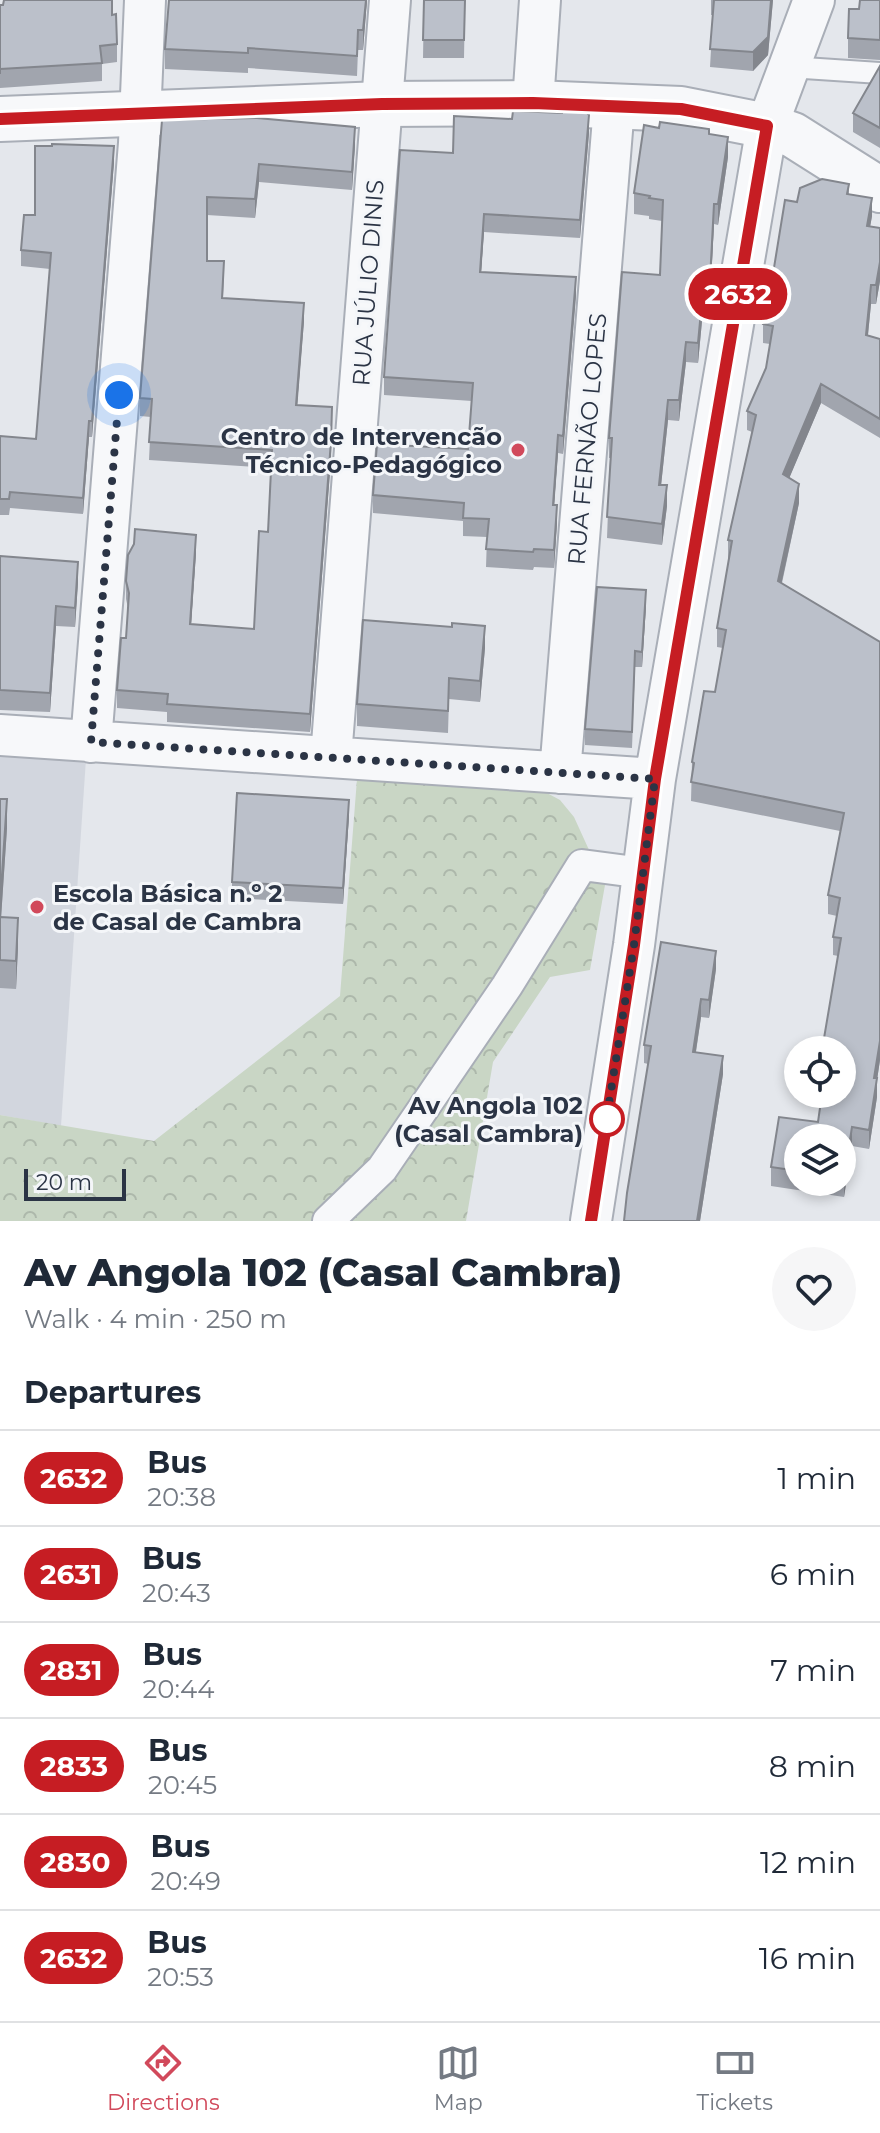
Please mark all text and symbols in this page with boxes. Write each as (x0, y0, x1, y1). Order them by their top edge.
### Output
street label: RUA JÚLIO DINIS (346, 179, 390, 387)
line badge: 2632 (682, 268, 794, 320)
text: 2632 (704, 277, 772, 311)
street label: RUA FERNÃO LOPES (562, 312, 612, 566)
your location (99, 375, 139, 415)
place label: Centro de Intervencão Técnico-Pedagógico (221, 422, 502, 479)
marker: Centro de Intervencão Técnico-Pedagógico (509, 441, 527, 459)
place label: Escola Básica n.º 2 de Casal de Cambra (53, 879, 302, 936)
marker: Escola Básica n.º 2 de Casal de Cambra (28, 898, 46, 916)
map controls (784, 1036, 856, 1196)
button: locate (784, 1036, 856, 1108)
place label: Av Angola 102 (Casal Cambra) (394, 1091, 583, 1148)
marker: Av Angola 102 (Casal Cambra) (590, 1102, 624, 1136)
button: layers (784, 1124, 856, 1196)
scale bar (24, 1165, 126, 1201)
text: 20 m (36, 1169, 92, 1196)
button: heart (772, 1247, 856, 1331)
text: Av Angola 102 (Casal Cambra) (24, 1249, 622, 1296)
text: Walk · 4 min · 250 m (24, 1303, 287, 1335)
text: Departures (24, 1374, 201, 1411)
text: Bus (147, 1444, 207, 1481)
text: 1 min (777, 1460, 856, 1497)
text: 2632 (40, 1461, 107, 1495)
text: 20:38 (147, 1481, 216, 1513)
text: Bus (142, 1540, 201, 1577)
text: 6 min (770, 1556, 856, 1593)
text: 2631 (40, 1557, 102, 1591)
text: 20:43 (142, 1577, 211, 1609)
text: Bus (143, 1636, 202, 1673)
text: 7 min (770, 1652, 856, 1689)
text: 2831 (40, 1653, 103, 1687)
text: 20:44 (143, 1673, 214, 1705)
text: Bus (148, 1732, 208, 1769)
text: 8 min (769, 1748, 856, 1785)
text: 2833 (40, 1749, 108, 1783)
text: 20:45 (148, 1769, 217, 1801)
text: Bus (151, 1828, 210, 1865)
text: 12 min (760, 1844, 856, 1881)
text: 2830 (40, 1845, 111, 1879)
text: 20:49 (151, 1865, 221, 1897)
text: Bus (147, 1924, 207, 1961)
text: 16 min (759, 1940, 856, 1977)
text: 2632 (40, 1941, 107, 1975)
text: 20:53 (147, 1961, 214, 1993)
tab: Directions (107, 2041, 220, 2116)
tab: Map (434, 2041, 483, 2116)
tab: Tickets (697, 2041, 773, 2116)

